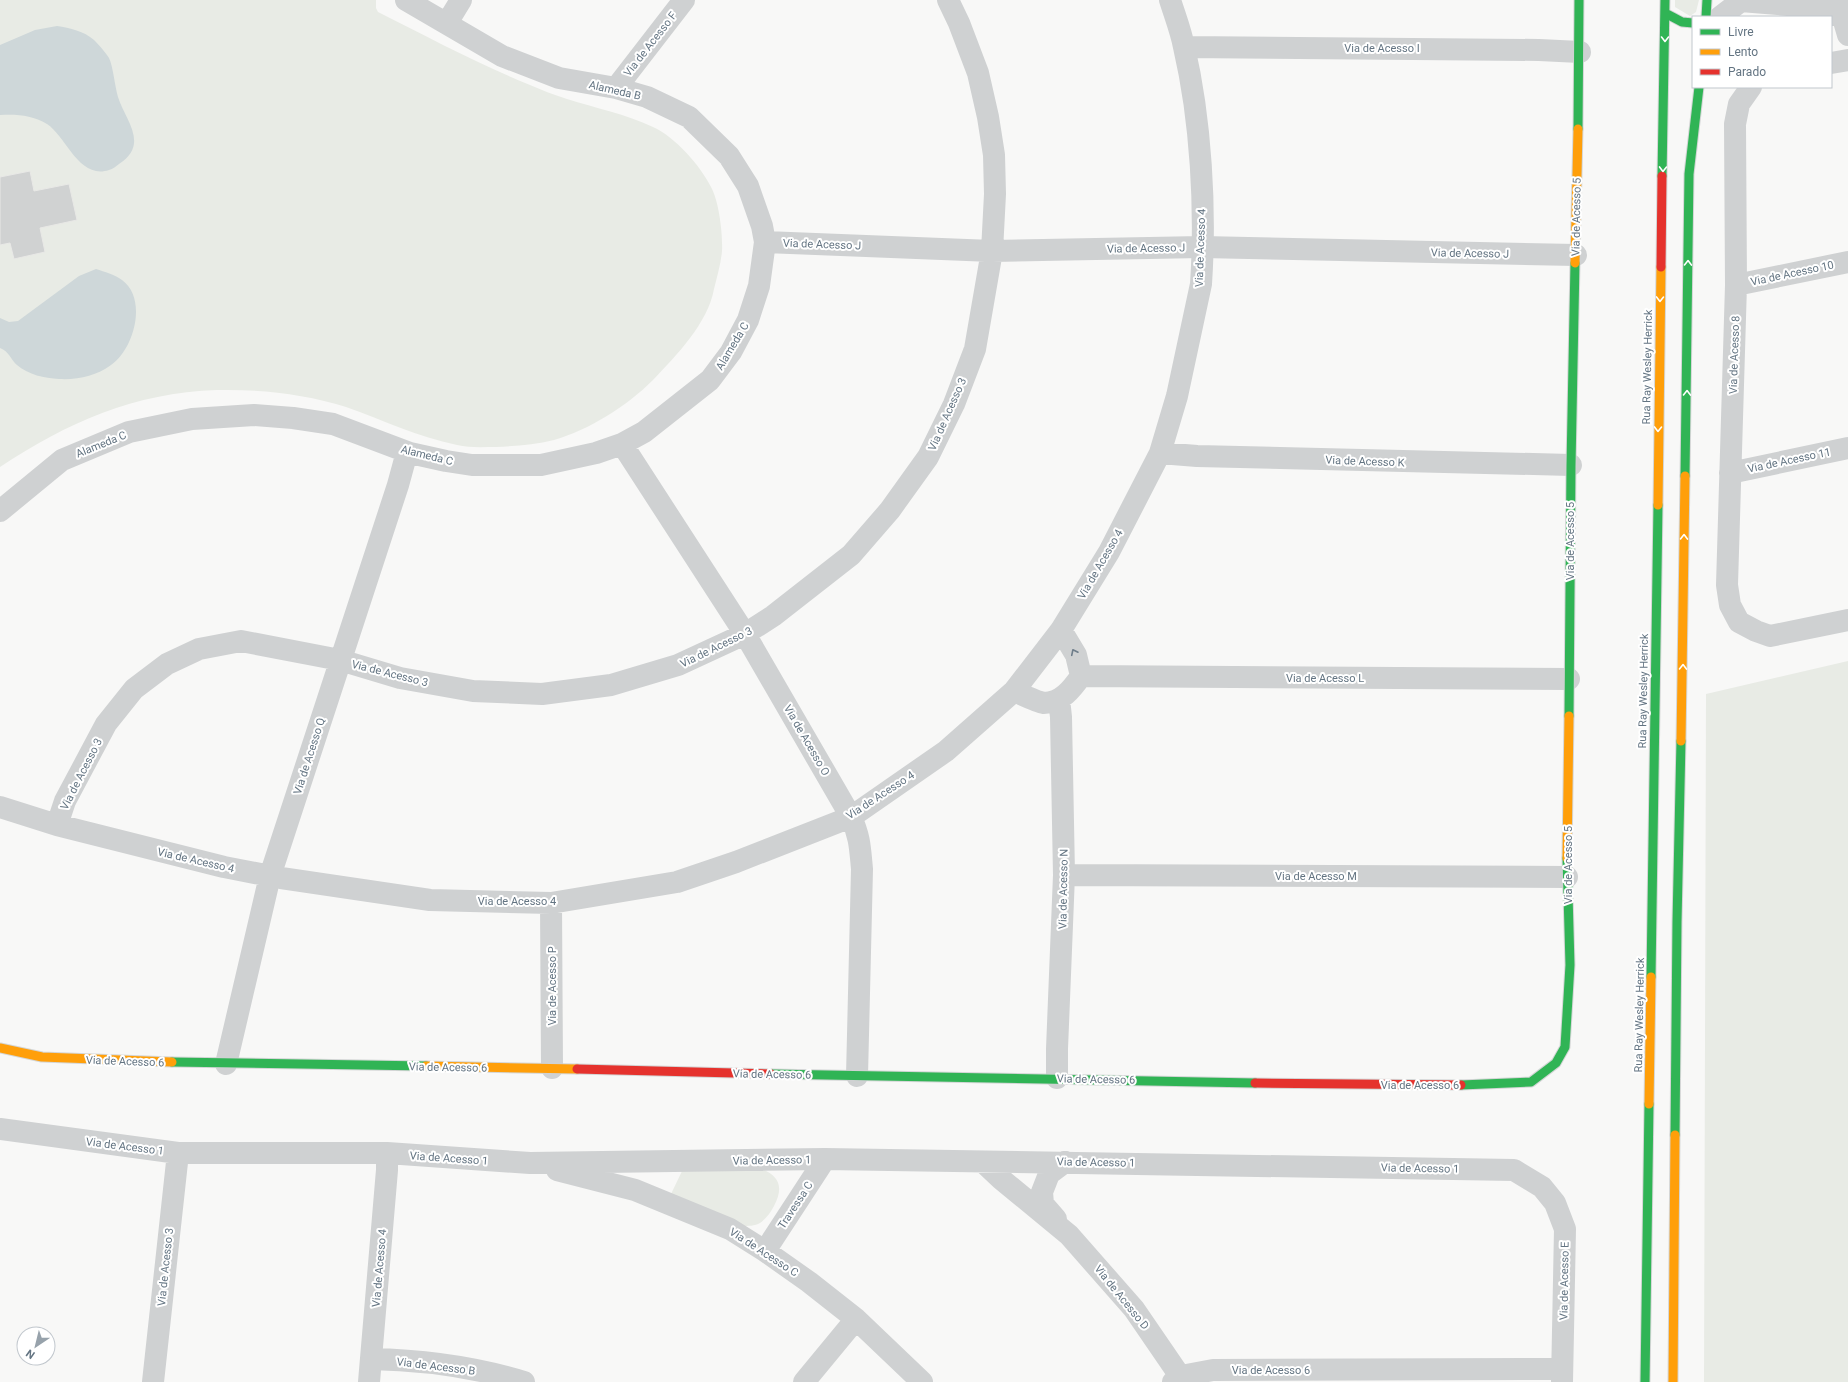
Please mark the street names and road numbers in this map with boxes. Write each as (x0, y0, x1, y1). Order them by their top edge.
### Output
street label: Via de Acesso F (621, 9, 680, 79)
street label: Via de Acesso I (1344, 42, 1420, 55)
street label: Alameda B (588, 78, 642, 103)
street label: Via de Acesso 5 (1569, 178, 1584, 256)
street label: Via de Acesso 4 (1193, 209, 1208, 287)
street label: Via de Acesso J (783, 237, 861, 252)
street label: Via de Acesso J (1107, 241, 1185, 256)
street label: Via de Acesso J (1431, 246, 1509, 261)
street label: Via de Acesso 10 (1749, 258, 1835, 289)
street label: Rua Ray Wesley Herrick (1640, 309, 1655, 425)
street label: Via de Acesso 8 (1727, 316, 1742, 394)
street label: Alameda C (713, 320, 752, 372)
street label: Via de Acesso 3 (926, 376, 969, 453)
street label: Alameda C (74, 428, 128, 460)
street label: Alameda C (399, 443, 454, 468)
street label: Via de Acesso 11 (1746, 445, 1832, 476)
street label: Via de Acesso K (1325, 454, 1405, 469)
street label: Via de Acesso 5 (1564, 502, 1577, 580)
street label: Via de Acesso 4 (1075, 527, 1126, 601)
street label: Via de Acesso 3 (678, 624, 754, 670)
street label: Rua Ray Wesley Herrick (1636, 633, 1651, 749)
street label: Via de Acesso 3 (350, 658, 430, 689)
street label: Via de Acesso L (1286, 672, 1364, 685)
street label: Via de Acesso O (781, 702, 832, 778)
street label: Via de Acesso Q (291, 716, 328, 796)
street label: Via de Acesso 3 (58, 736, 105, 812)
street label: Via de Acesso 4 (844, 769, 917, 822)
street label: Via de Acesso 5 (1562, 826, 1575, 904)
street label: Via de Acesso 4 (156, 845, 236, 876)
street label: Via de Acesso N (1056, 849, 1071, 929)
street label: Via de Acesso M (1275, 870, 1357, 883)
street label: Via de Acesso 4 (478, 895, 556, 908)
street label: Via de Acesso P (546, 946, 559, 1026)
street label: Rua Ray Wesley Herrick (1632, 957, 1647, 1073)
street label: Via de Acesso 6 (86, 1054, 164, 1069)
street label: Via de Acesso 6 (409, 1060, 487, 1075)
street label: Via de Acesso 6 (733, 1067, 811, 1082)
street label: Via de Acesso 6 (1057, 1072, 1135, 1087)
street label: Via de Acesso 6 (1381, 1079, 1459, 1092)
street label: Via de Acesso 1 (85, 1135, 165, 1158)
street label: Via de Acesso 1 (409, 1149, 489, 1168)
street label: Via de Acesso 1 (733, 1153, 811, 1168)
street label: Via de Acesso 1 (1057, 1155, 1135, 1170)
street label: Via de Acesso 1 (1381, 1161, 1459, 1176)
street label: Travessa C (775, 1179, 816, 1231)
street label: Via de Acesso C (727, 1225, 801, 1280)
street label: Via de Acesso 3 (155, 1227, 176, 1307)
street label: Via de Acesso 4 (370, 1228, 389, 1308)
street label: Via de Acesso E (1557, 1242, 1572, 1320)
street label: Via de Acesso D (1092, 1262, 1152, 1332)
street label: Via de Acesso B (396, 1355, 476, 1378)
street label: Via de Acesso 6 (1232, 1364, 1310, 1377)

